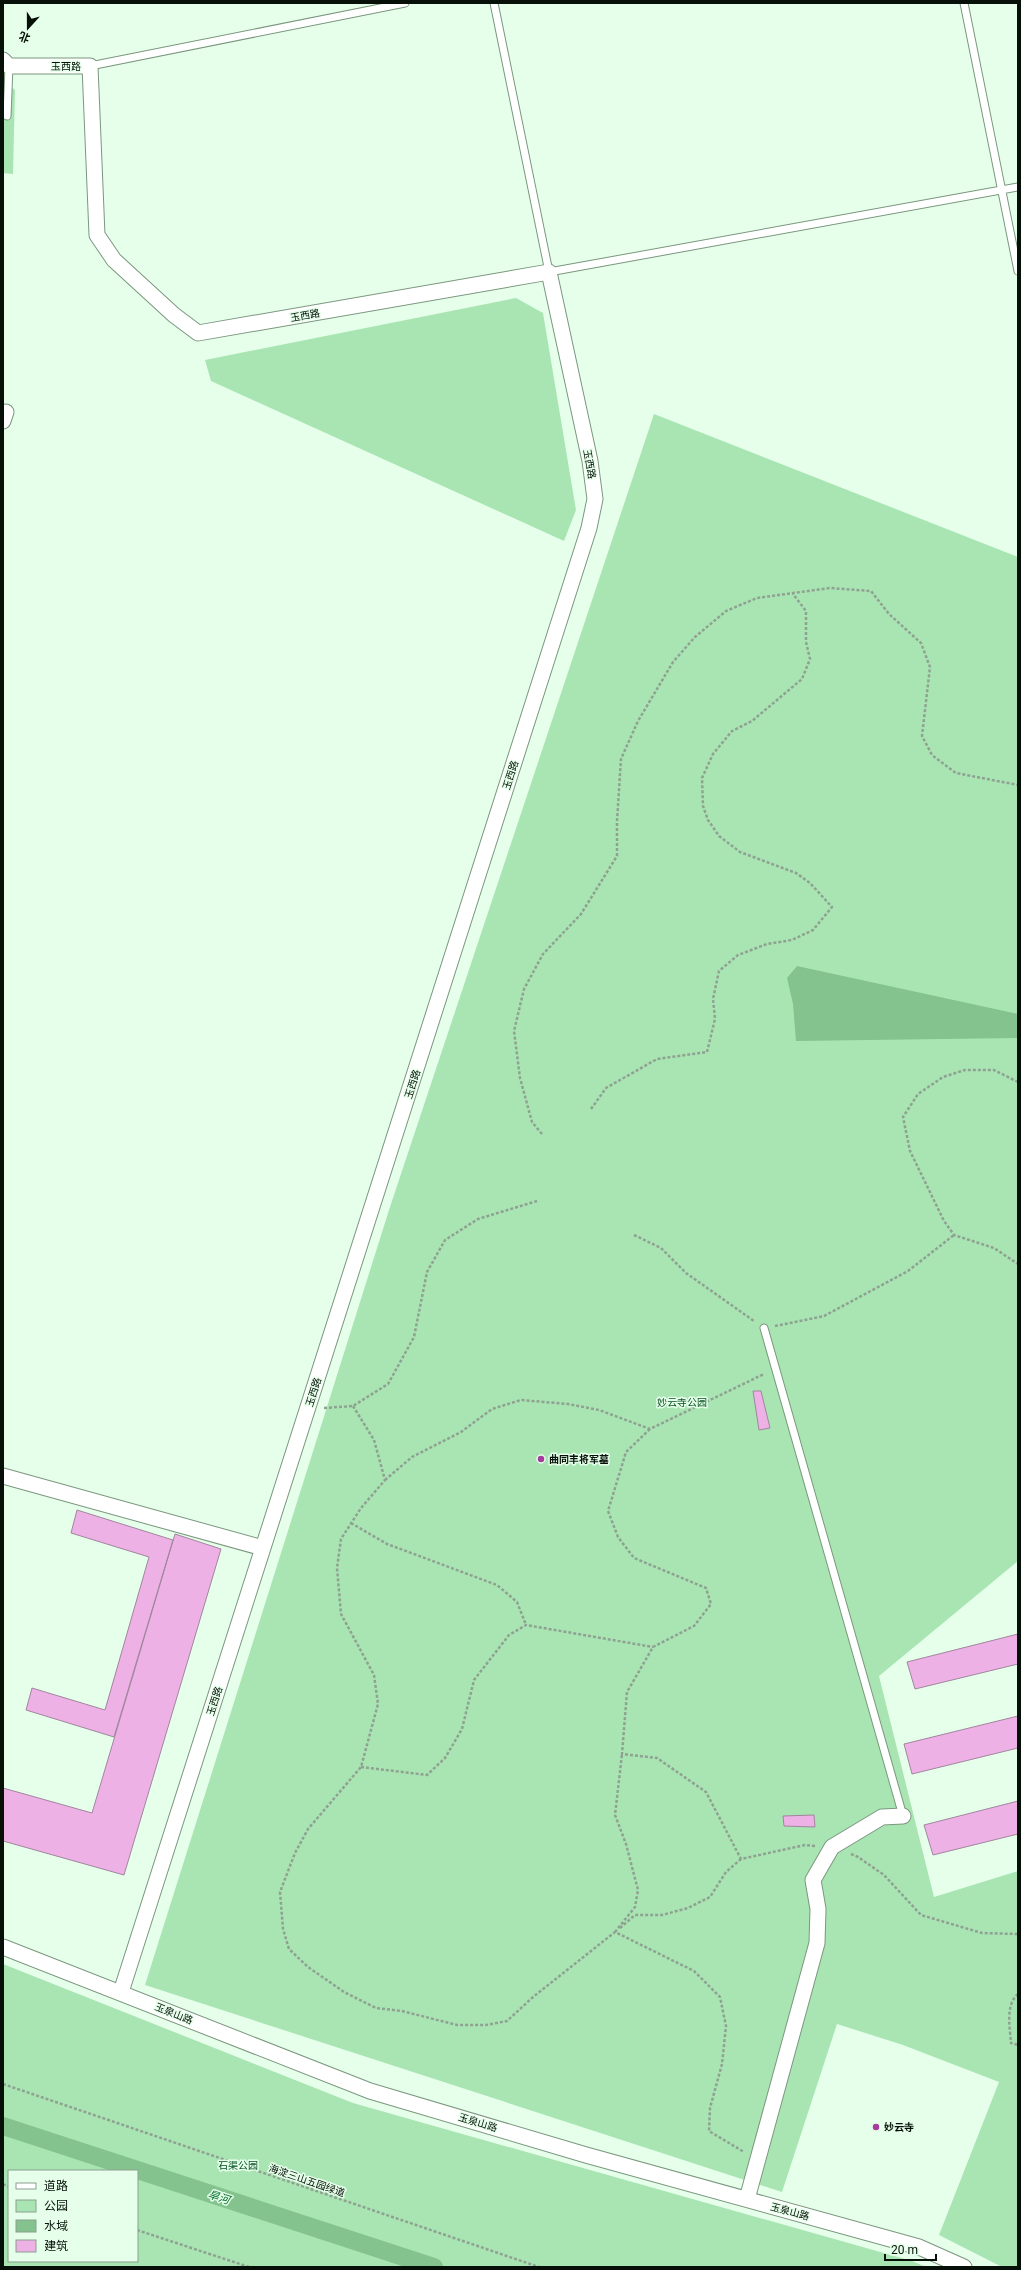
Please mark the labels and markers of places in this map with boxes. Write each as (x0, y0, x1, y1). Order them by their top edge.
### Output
marker: 曲同丰将军墓 (536, 1454, 546, 1464)
place label: 曲同丰将军墓 (549, 1454, 609, 1465)
marker: 妙云寺 (871, 2122, 881, 2132)
place label: 妙云寺 (884, 2122, 914, 2133)

